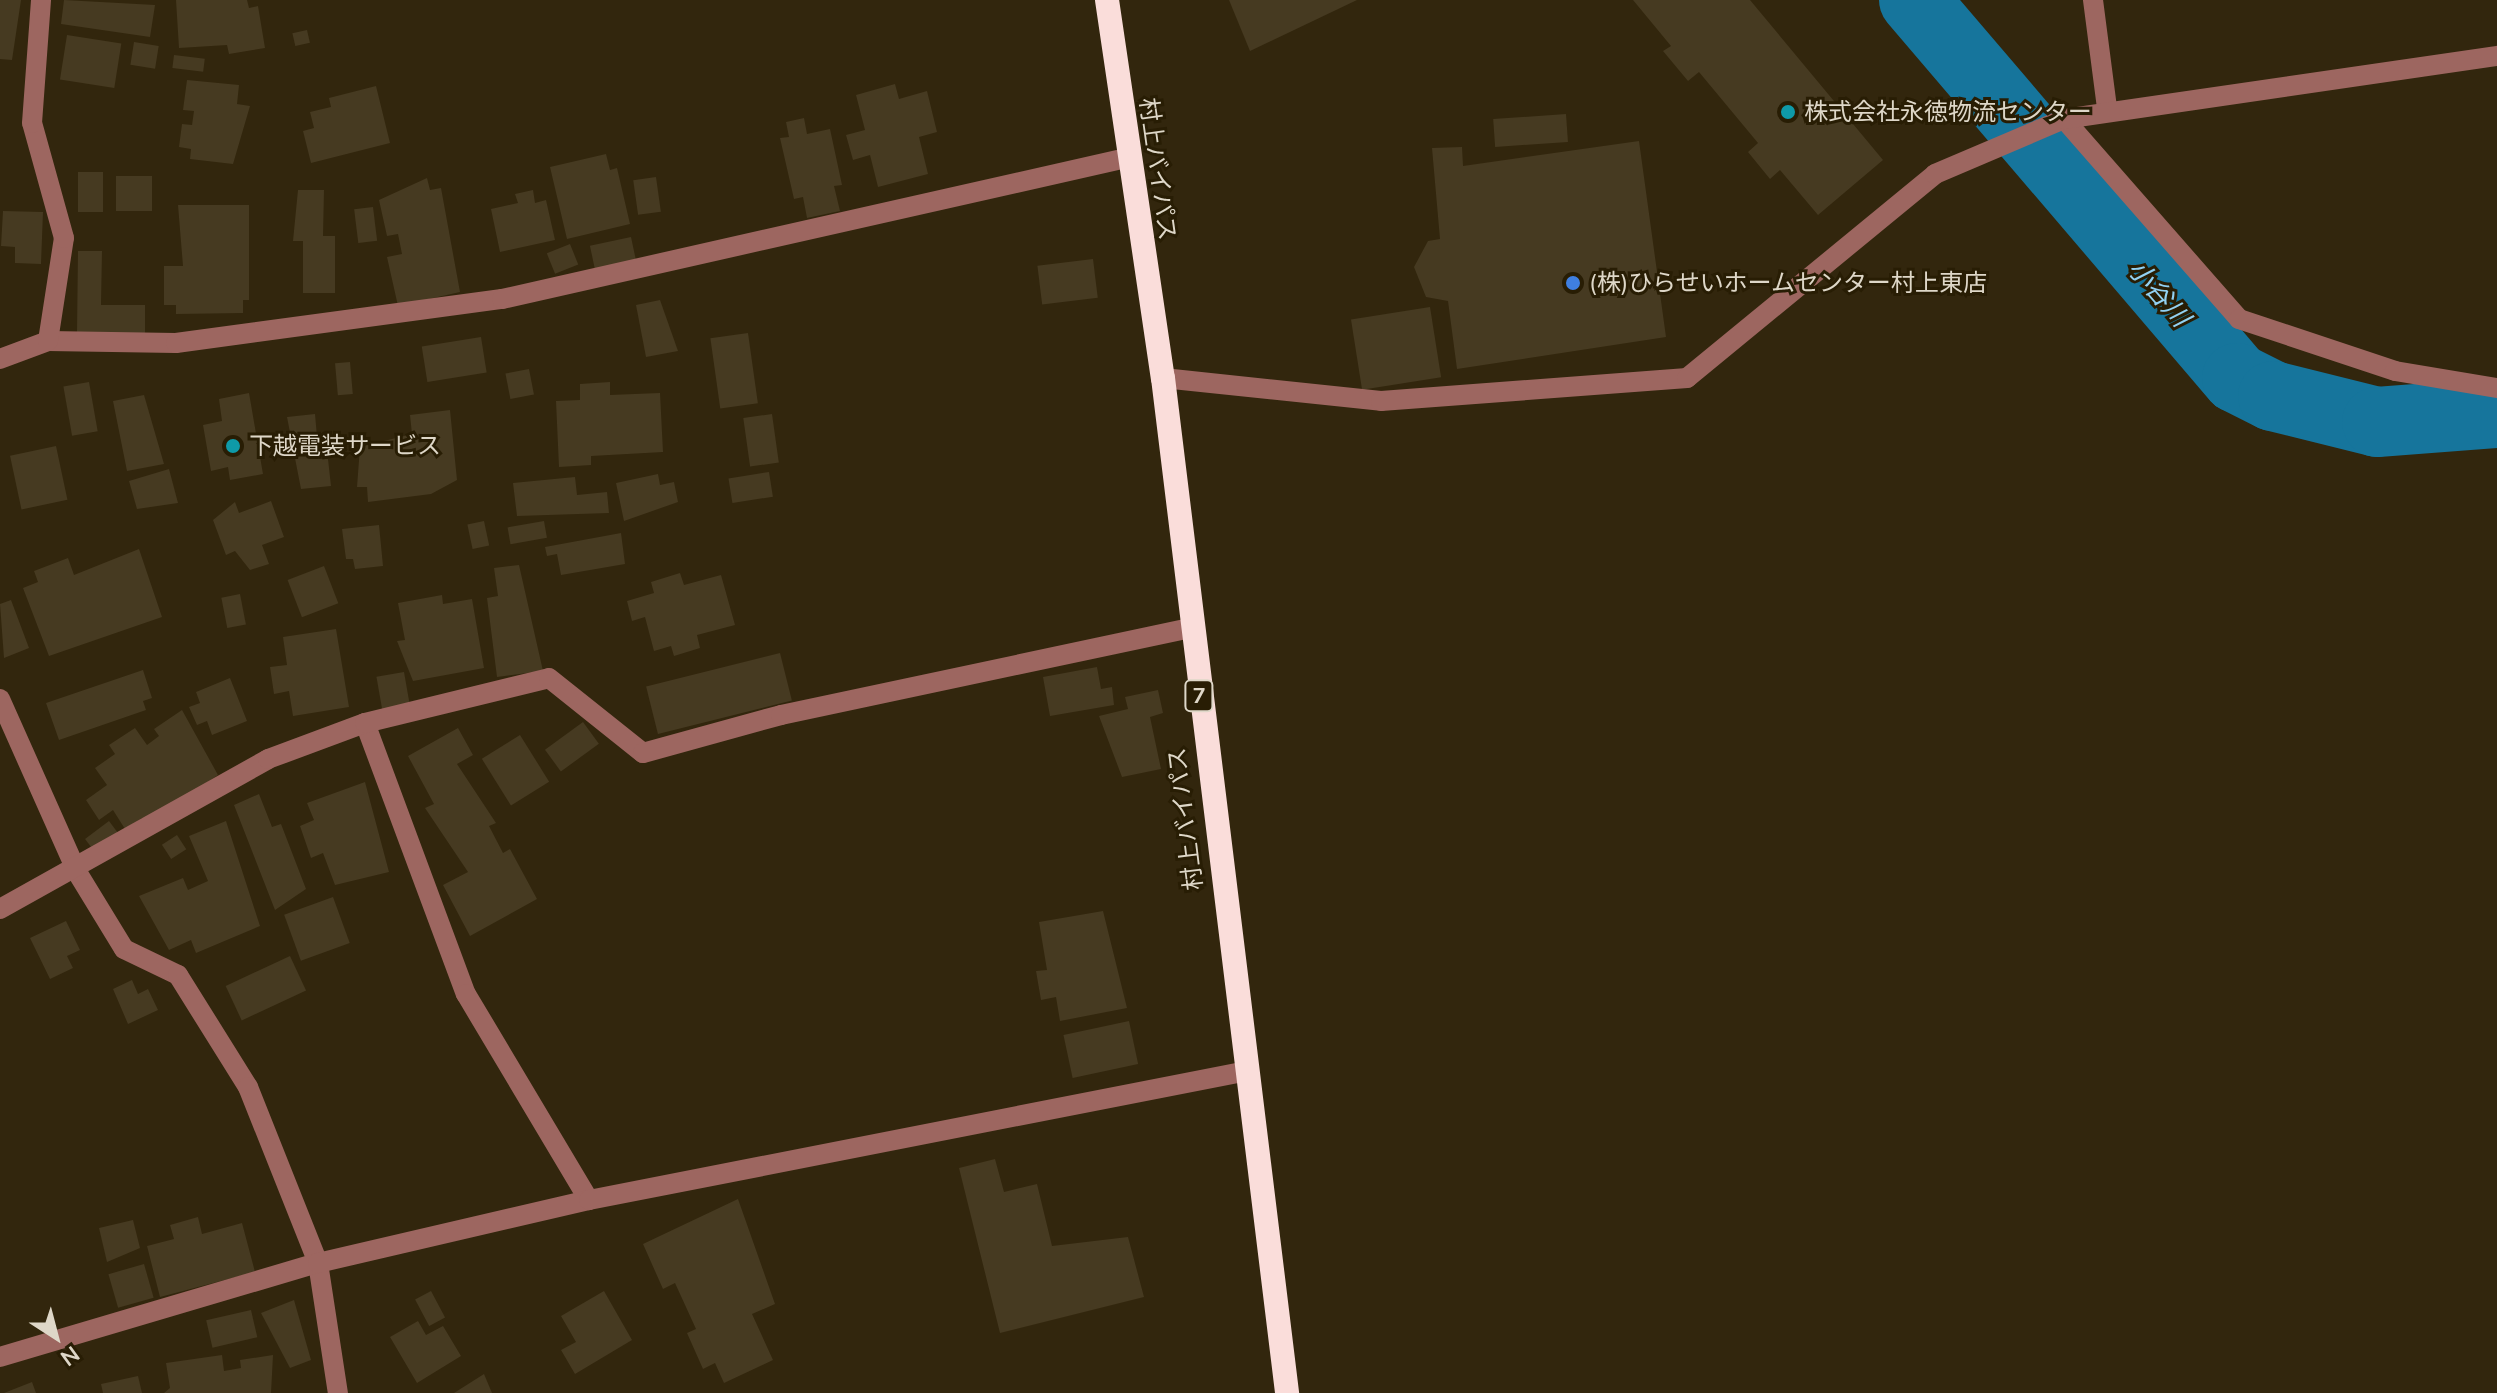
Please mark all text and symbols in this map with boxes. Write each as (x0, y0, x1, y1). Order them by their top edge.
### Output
street label: 村上バイパス (1134, 96, 1182, 242)
place label: 株式会社永徳物流センター (1804, 98, 2092, 126)
marker: 株式会社永徳物流センター (1779, 103, 1797, 121)
water label: 小谷川 (2122, 253, 2196, 333)
place label: (株)ひらせいホームセンター村上東店 (1589, 269, 1988, 297)
marker: (株)ひらせいホームセンター村上東店 (1564, 274, 1582, 292)
place label: 下越電装サービス (249, 432, 441, 460)
marker: 下越電装サービス (224, 437, 242, 455)
road number: 7 (1183, 678, 1215, 714)
street label: 村上バイパス (1162, 746, 1208, 892)
north arrow (16, 1297, 96, 1377)
text: N (55, 1340, 85, 1373)

